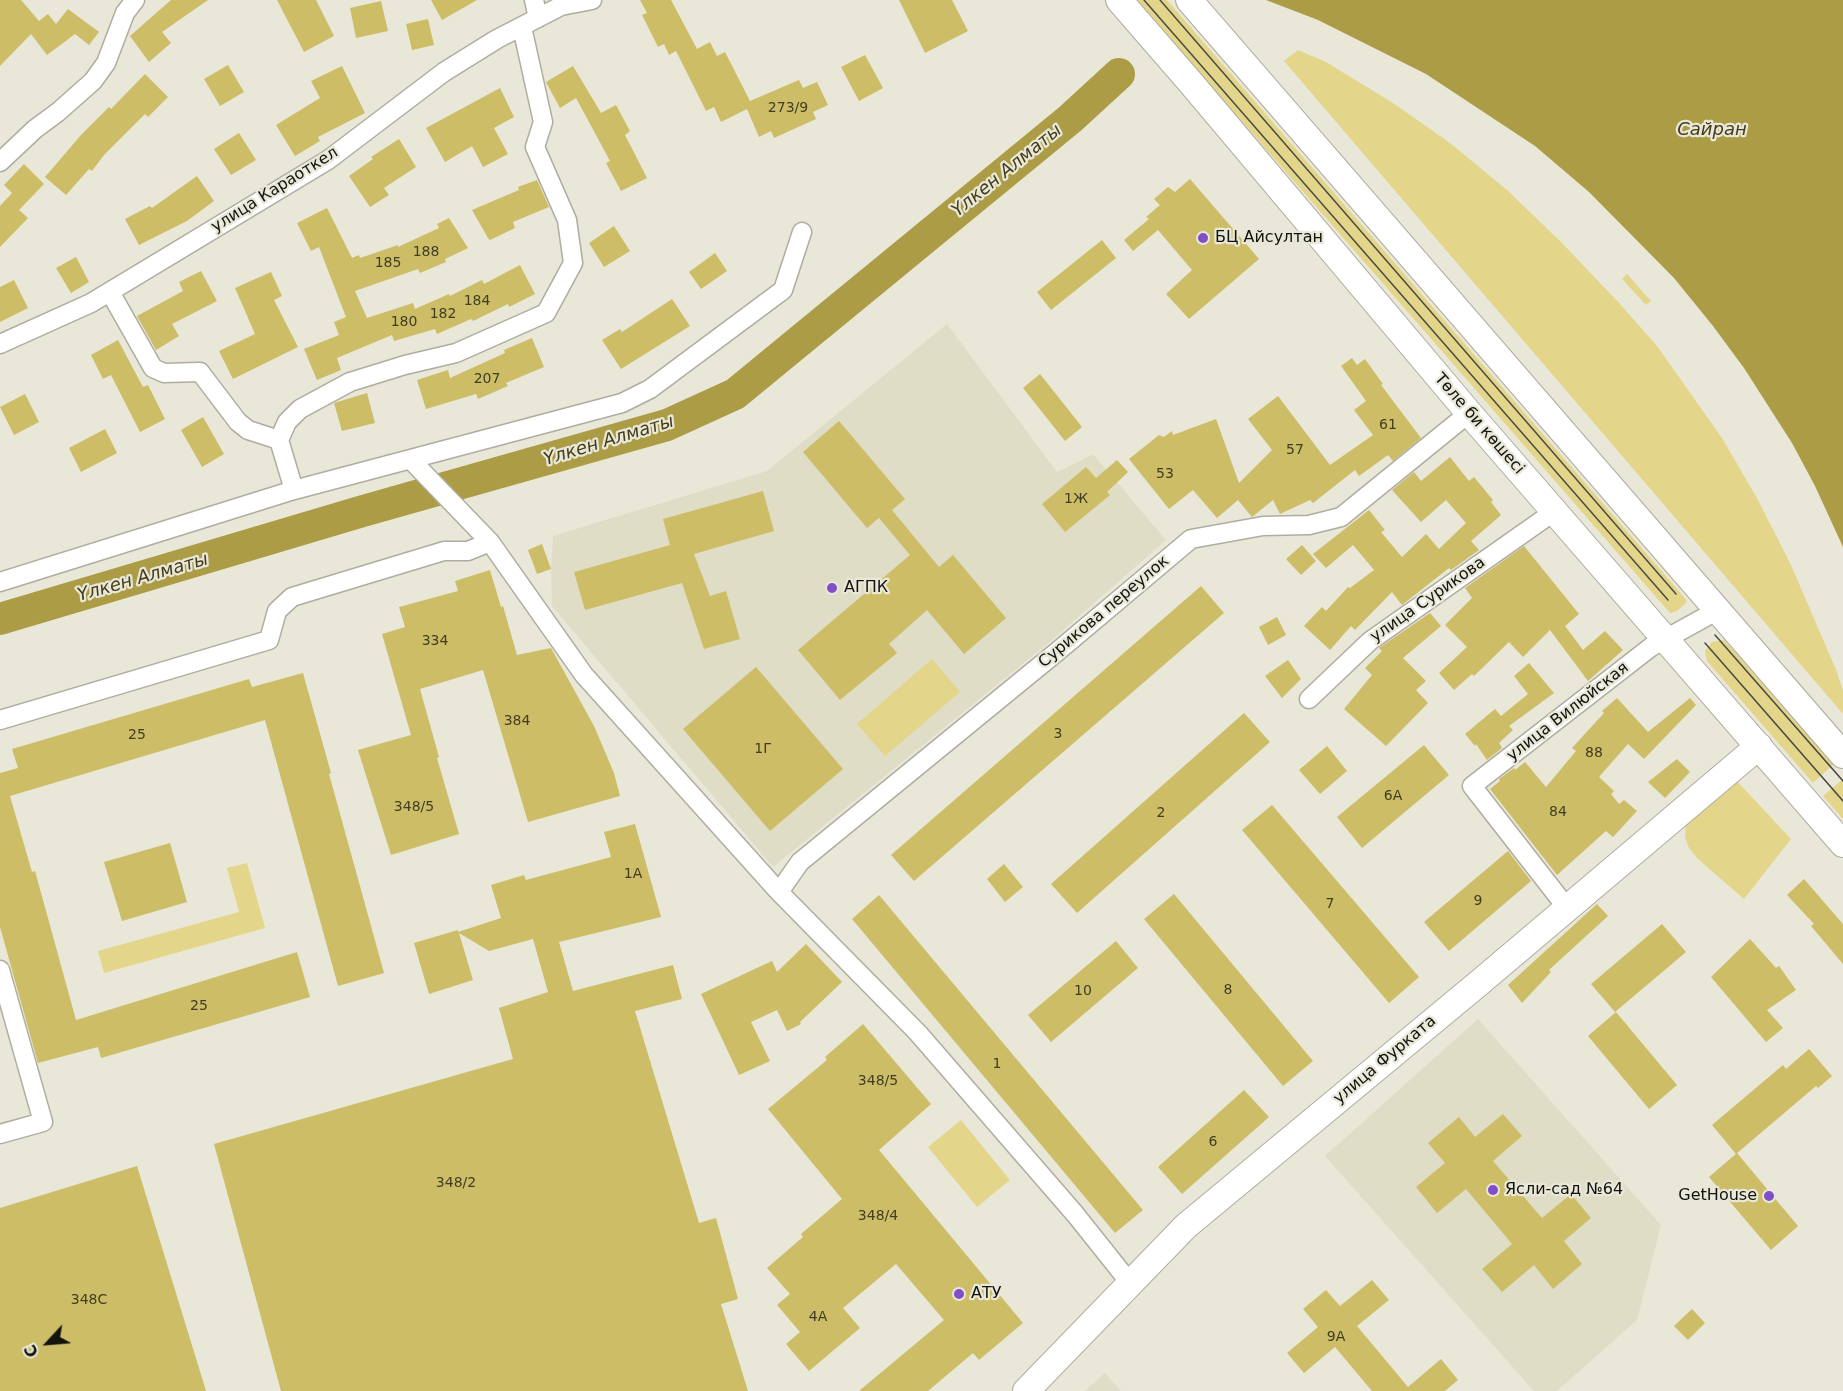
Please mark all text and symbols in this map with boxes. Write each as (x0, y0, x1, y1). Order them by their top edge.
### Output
house number: 273/9 (768, 100, 808, 116)
water label: Сайран (1677, 119, 1747, 141)
water label: Үлкен Алматы (948, 120, 1066, 222)
street label: улица Караоткел (208, 143, 342, 237)
place label: БЦ Айсултан (1215, 228, 1323, 248)
marker: БЦ Айсултан (1196, 231, 1210, 245)
house number: 188 (413, 244, 439, 260)
house number: 185 (375, 255, 401, 271)
house number: 184 (464, 293, 490, 309)
house number: 182 (430, 306, 456, 322)
house number: 180 (391, 314, 417, 330)
street label: Төле би көшесі (1430, 370, 1528, 478)
house number: 207 (474, 371, 500, 387)
water label: Үлкен Алматы (541, 411, 677, 471)
house number: 61 (1379, 417, 1397, 433)
house number: 57 (1286, 442, 1304, 458)
house number: 53 (1156, 466, 1174, 482)
house number: 1Ж (1064, 491, 1088, 507)
water label: Үлкен Алматы (75, 549, 211, 607)
street label: Сурикова переулок (1035, 552, 1173, 672)
street label: улица Сурикова (1367, 553, 1489, 647)
place label: АГПК (844, 578, 888, 598)
marker: АГПК (825, 581, 839, 595)
house number: 334 (422, 633, 448, 649)
street label: улица Вилюйская (1503, 658, 1633, 766)
house number: 384 (504, 713, 530, 729)
house number: 3 (1054, 726, 1062, 742)
house number: 25 (128, 727, 146, 743)
house number: 1Г (754, 741, 772, 757)
house number: 88 (1585, 745, 1603, 761)
house number: 6А (1384, 788, 1402, 804)
house number: 348/5 (394, 799, 434, 815)
house number: 84 (1549, 804, 1567, 820)
house number: 2 (1157, 805, 1165, 821)
house number: 1А (624, 866, 642, 882)
house number: 9 (1474, 893, 1482, 909)
house number: 7 (1326, 896, 1334, 912)
house number: 8 (1224, 982, 1232, 998)
house number: 10 (1074, 983, 1092, 999)
house number: 25 (190, 998, 208, 1014)
street label: улица Фурката (1330, 1012, 1440, 1108)
house number: 1 (993, 1056, 1001, 1072)
house number: 348/5 (858, 1073, 898, 1089)
house number: 6 (1209, 1134, 1217, 1150)
house number: 348/2 (436, 1175, 476, 1191)
place label: Ясли-сад №64 (1505, 1180, 1623, 1200)
marker: Ясли-сад №64 (1486, 1183, 1500, 1197)
place label: GetHouse (1678, 1186, 1757, 1206)
marker: GetHouse (1762, 1189, 1776, 1203)
house number: 348/4 (858, 1208, 898, 1224)
place label: АТУ (971, 1284, 1001, 1304)
marker: АТУ (952, 1287, 966, 1301)
house number: 348С (71, 1292, 107, 1308)
house number: 4А (809, 1309, 827, 1325)
north arrow (18, 1313, 78, 1373)
house number: 9А (1327, 1329, 1345, 1345)
text: С (20, 1342, 42, 1361)

